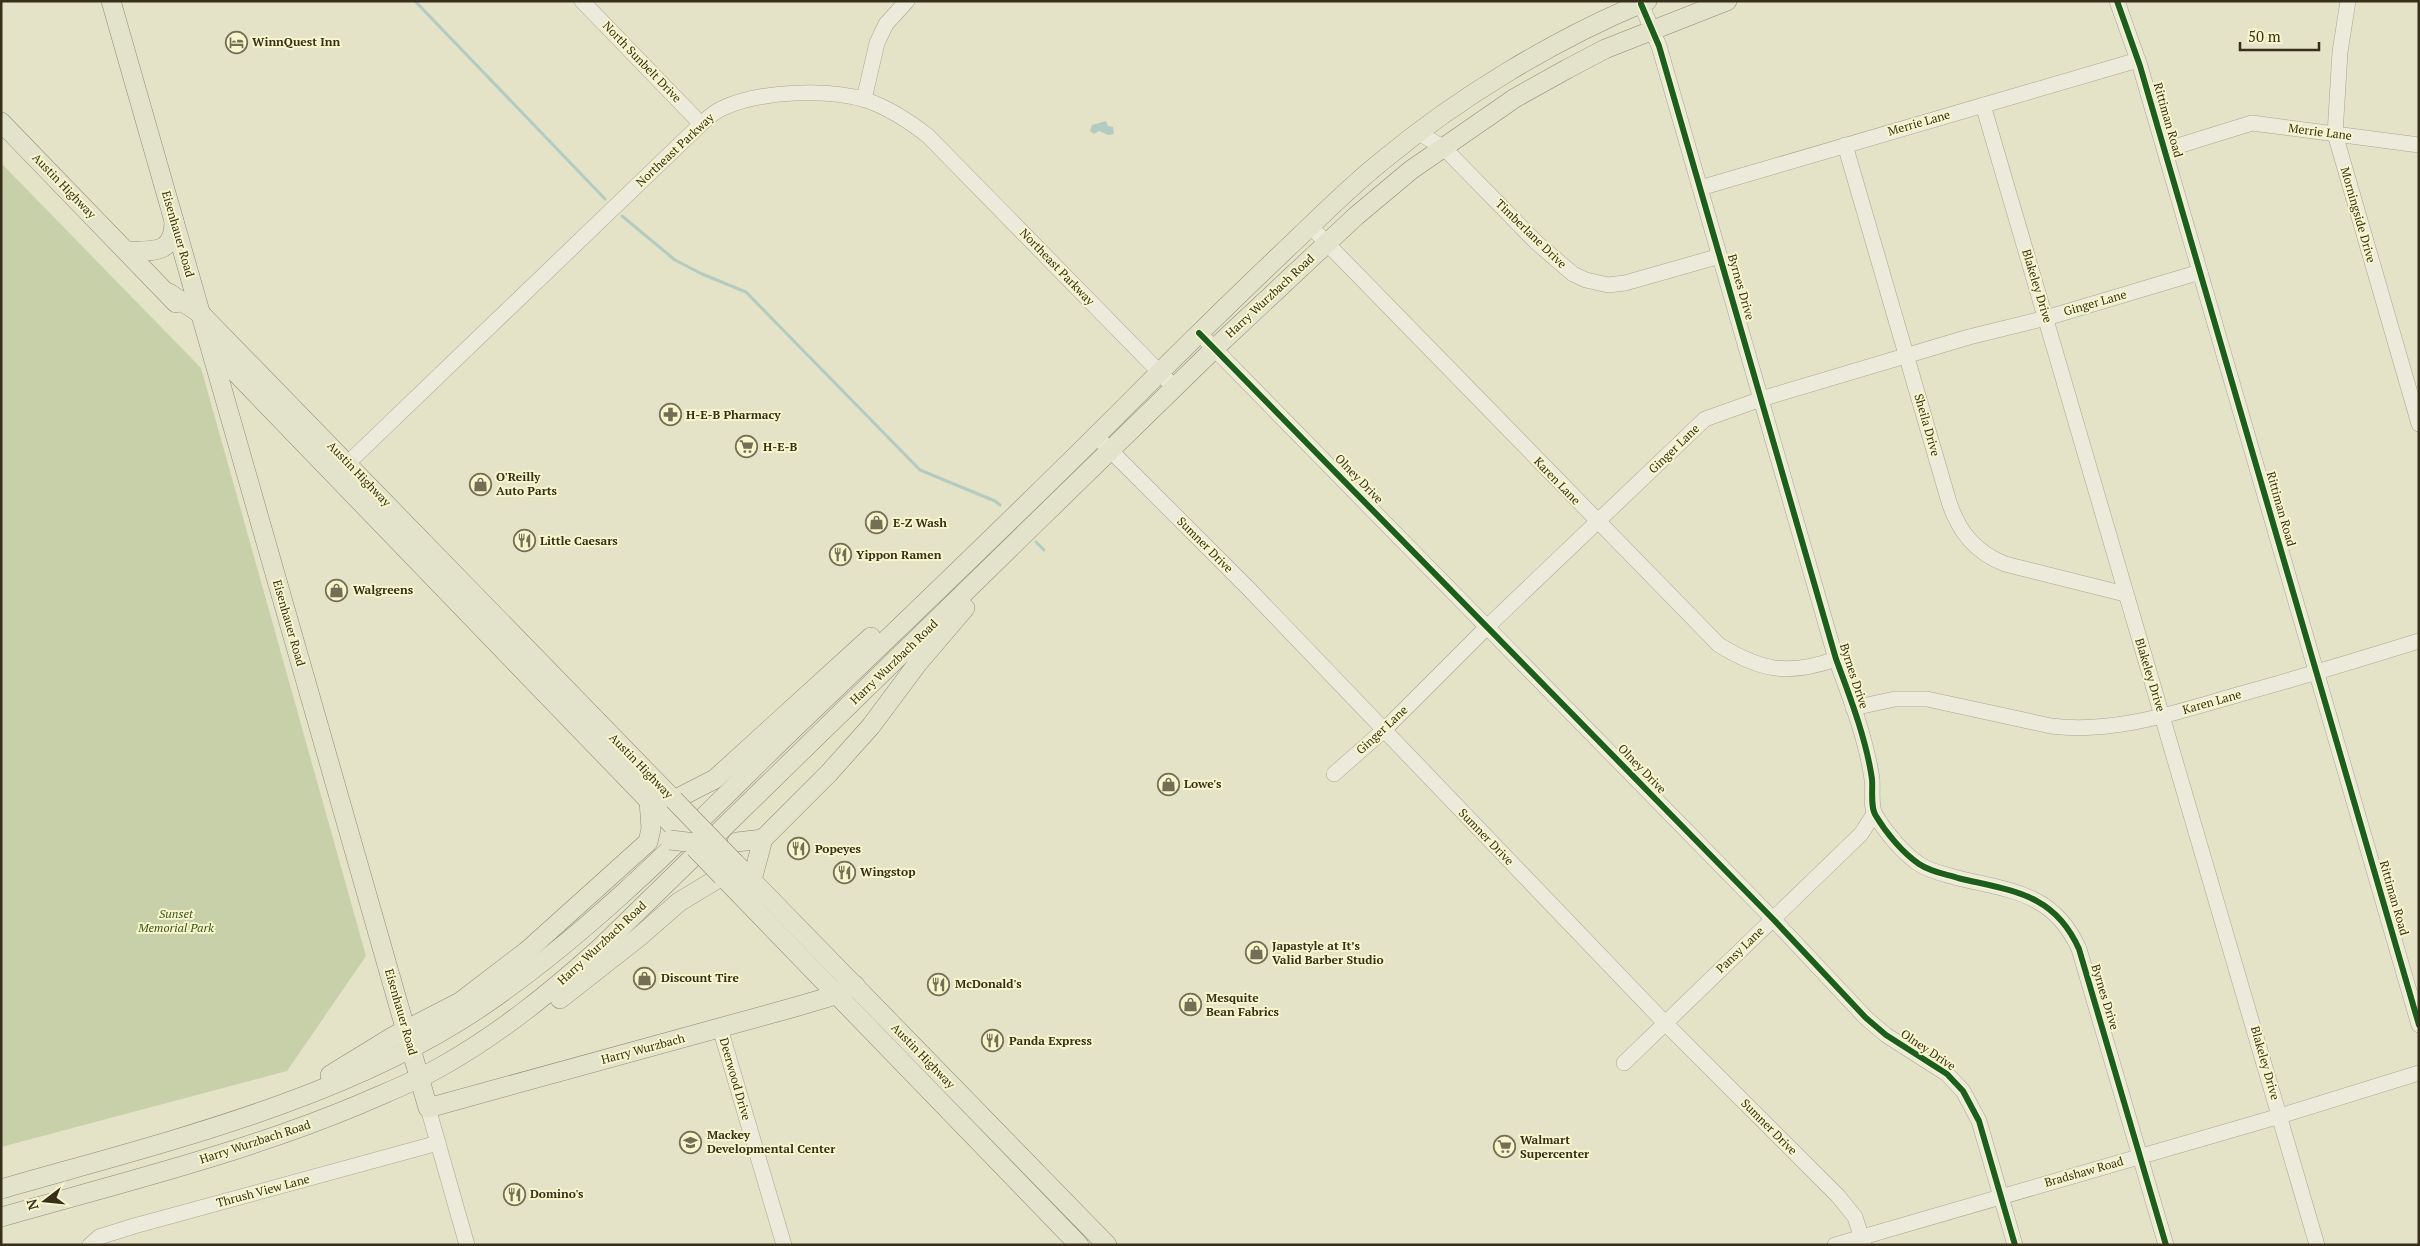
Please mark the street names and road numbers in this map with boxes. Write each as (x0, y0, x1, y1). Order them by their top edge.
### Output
street label: North Sunbelt Drive (600, 18, 685, 105)
street label: Rittiman Road (2151, 81, 2186, 159)
street label: Merrie Lane (1886, 106, 1952, 139)
street label: Northeast Parkway (633, 109, 717, 190)
street label: Merrie Lane (2287, 120, 2353, 143)
street label: Austin Highway (29, 150, 100, 222)
street label: Morningside Drive (2338, 165, 2379, 264)
street label: Eisenhauer Road (159, 189, 198, 279)
street label: Timberlane Drive (1493, 196, 1570, 271)
street label: Northeast Parkway (1017, 225, 1098, 309)
street label: Blakeley Drive (2019, 247, 2056, 324)
street label: Harry Wurzbach Road (1222, 250, 1317, 341)
street label: Byrnes Drive (1725, 252, 1758, 322)
street label: Ginger Lane (2062, 286, 2128, 319)
street label: Sheila Drive (1911, 392, 1944, 458)
street label: Ginger Lane (1645, 421, 1702, 477)
street label: Austin Highway (324, 438, 395, 510)
street label: Olney Drive (1332, 451, 1387, 507)
street label: Karen Lane (1531, 454, 1584, 508)
street label: Rittiman Road (2264, 470, 2299, 548)
street label: Sumner Drive (1174, 514, 1236, 576)
street label: Eisenhauer Road (270, 578, 309, 668)
street label: Harry Wurzbach Road (847, 616, 941, 707)
street label: Blakeley Drive (2132, 636, 2169, 713)
street label: Byrnes Drive (1837, 641, 1872, 710)
street label: Karen Lane (2181, 686, 2243, 717)
street label: Ginger Lane (1353, 702, 1410, 757)
street label: Austin Highway (606, 730, 677, 802)
street label: Olney Drive (1615, 741, 1670, 797)
street label: Sumner Drive (1456, 805, 1517, 868)
street label: Rittiman Road (2377, 859, 2412, 937)
street label: Harry Wurzbach Road (554, 897, 649, 988)
street label: Pansy Lane (1713, 923, 1767, 976)
street label: Byrnes Drive (2088, 962, 2123, 1032)
street label: Eisenhauer Road (382, 967, 421, 1057)
street label: Austin Highway (888, 1020, 959, 1092)
street label: Blakeley Drive (2248, 1024, 2283, 1102)
street label: Olney Drive (1898, 1026, 1959, 1073)
street label: Harry Wurzbach (599, 1030, 686, 1067)
street label: Deerwood Drive (717, 1036, 754, 1122)
street label: Sumner Drive (1738, 1096, 1800, 1158)
street label: Harry Wurzbach Road (197, 1116, 313, 1167)
street label: Bradshaw Road (2043, 1153, 2125, 1190)
street label: Thrush View Lane (215, 1171, 311, 1210)

